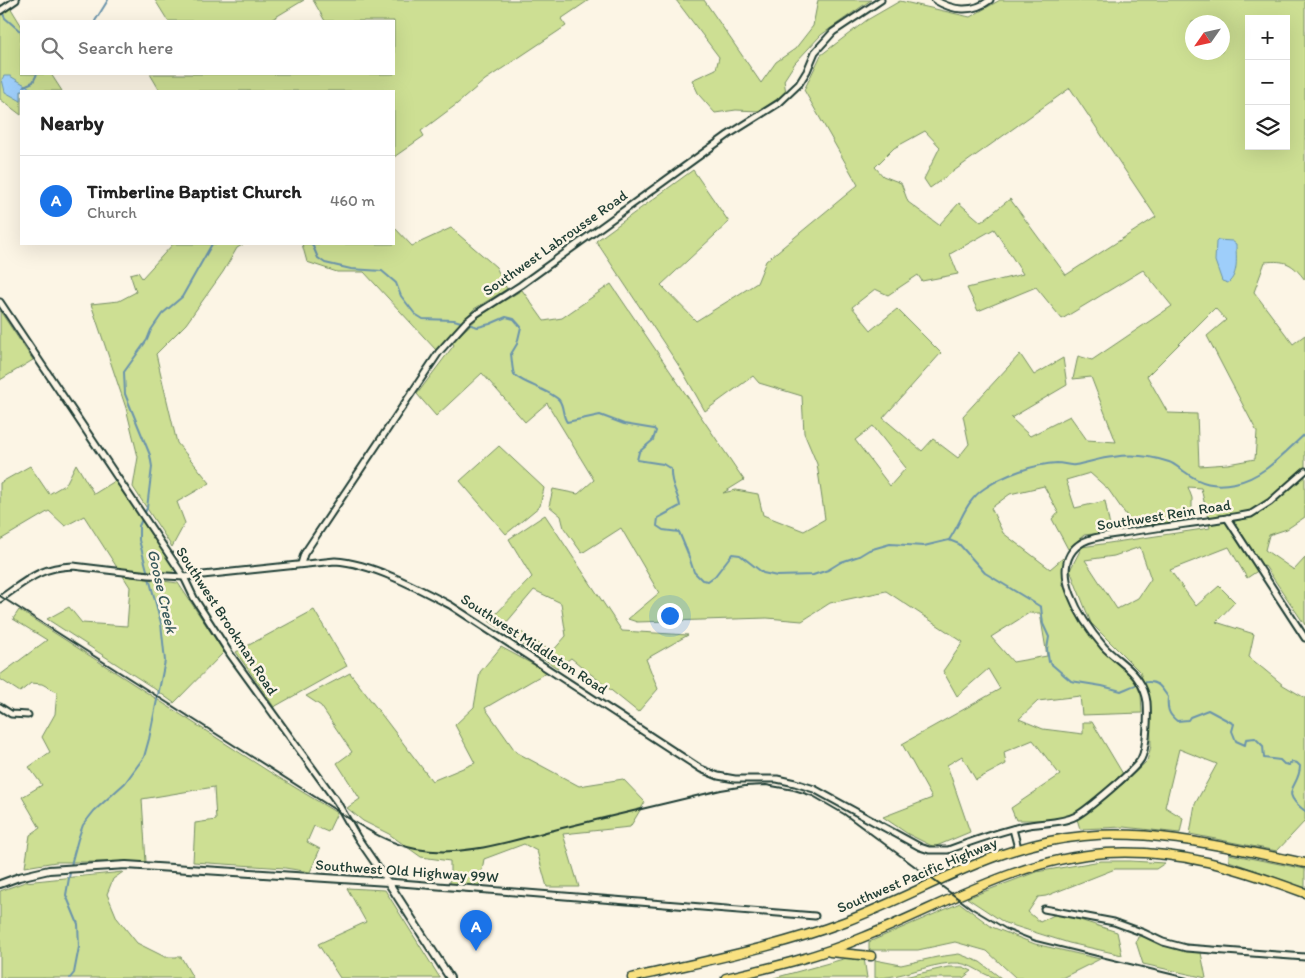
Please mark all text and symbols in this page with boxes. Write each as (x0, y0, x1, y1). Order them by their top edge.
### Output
north arrow (1185, 15, 1230, 60)
map controls (1245, 15, 1290, 150)
button: + (1245, 15, 1290, 60)
search box (20, 20, 395, 75)
icon: search (38, 34, 66, 62)
text: Search here (78, 36, 173, 59)
button: − (1245, 60, 1290, 105)
button: layers (1245, 105, 1290, 150)
text: Nearby (40, 110, 104, 135)
text: Timberline Baptist Church (87, 180, 301, 203)
street label: Southwest Labrousse Road (479, 186, 631, 300)
text: A (51, 191, 61, 210)
text: 460 m (330, 191, 375, 210)
text: Church (87, 203, 137, 222)
street label: Southwest Rein Road (1096, 495, 1233, 534)
street label: Southwest Brookman Road (172, 543, 282, 699)
water label: Goose Creek (144, 547, 182, 636)
street label: Southwest Middleton Road (457, 590, 611, 698)
your location (657, 603, 683, 629)
street label: Southwest Pacific Highway (834, 833, 1000, 917)
street label: Southwest Old Highway 99W (315, 856, 499, 886)
pin: A (460, 910, 492, 951)

